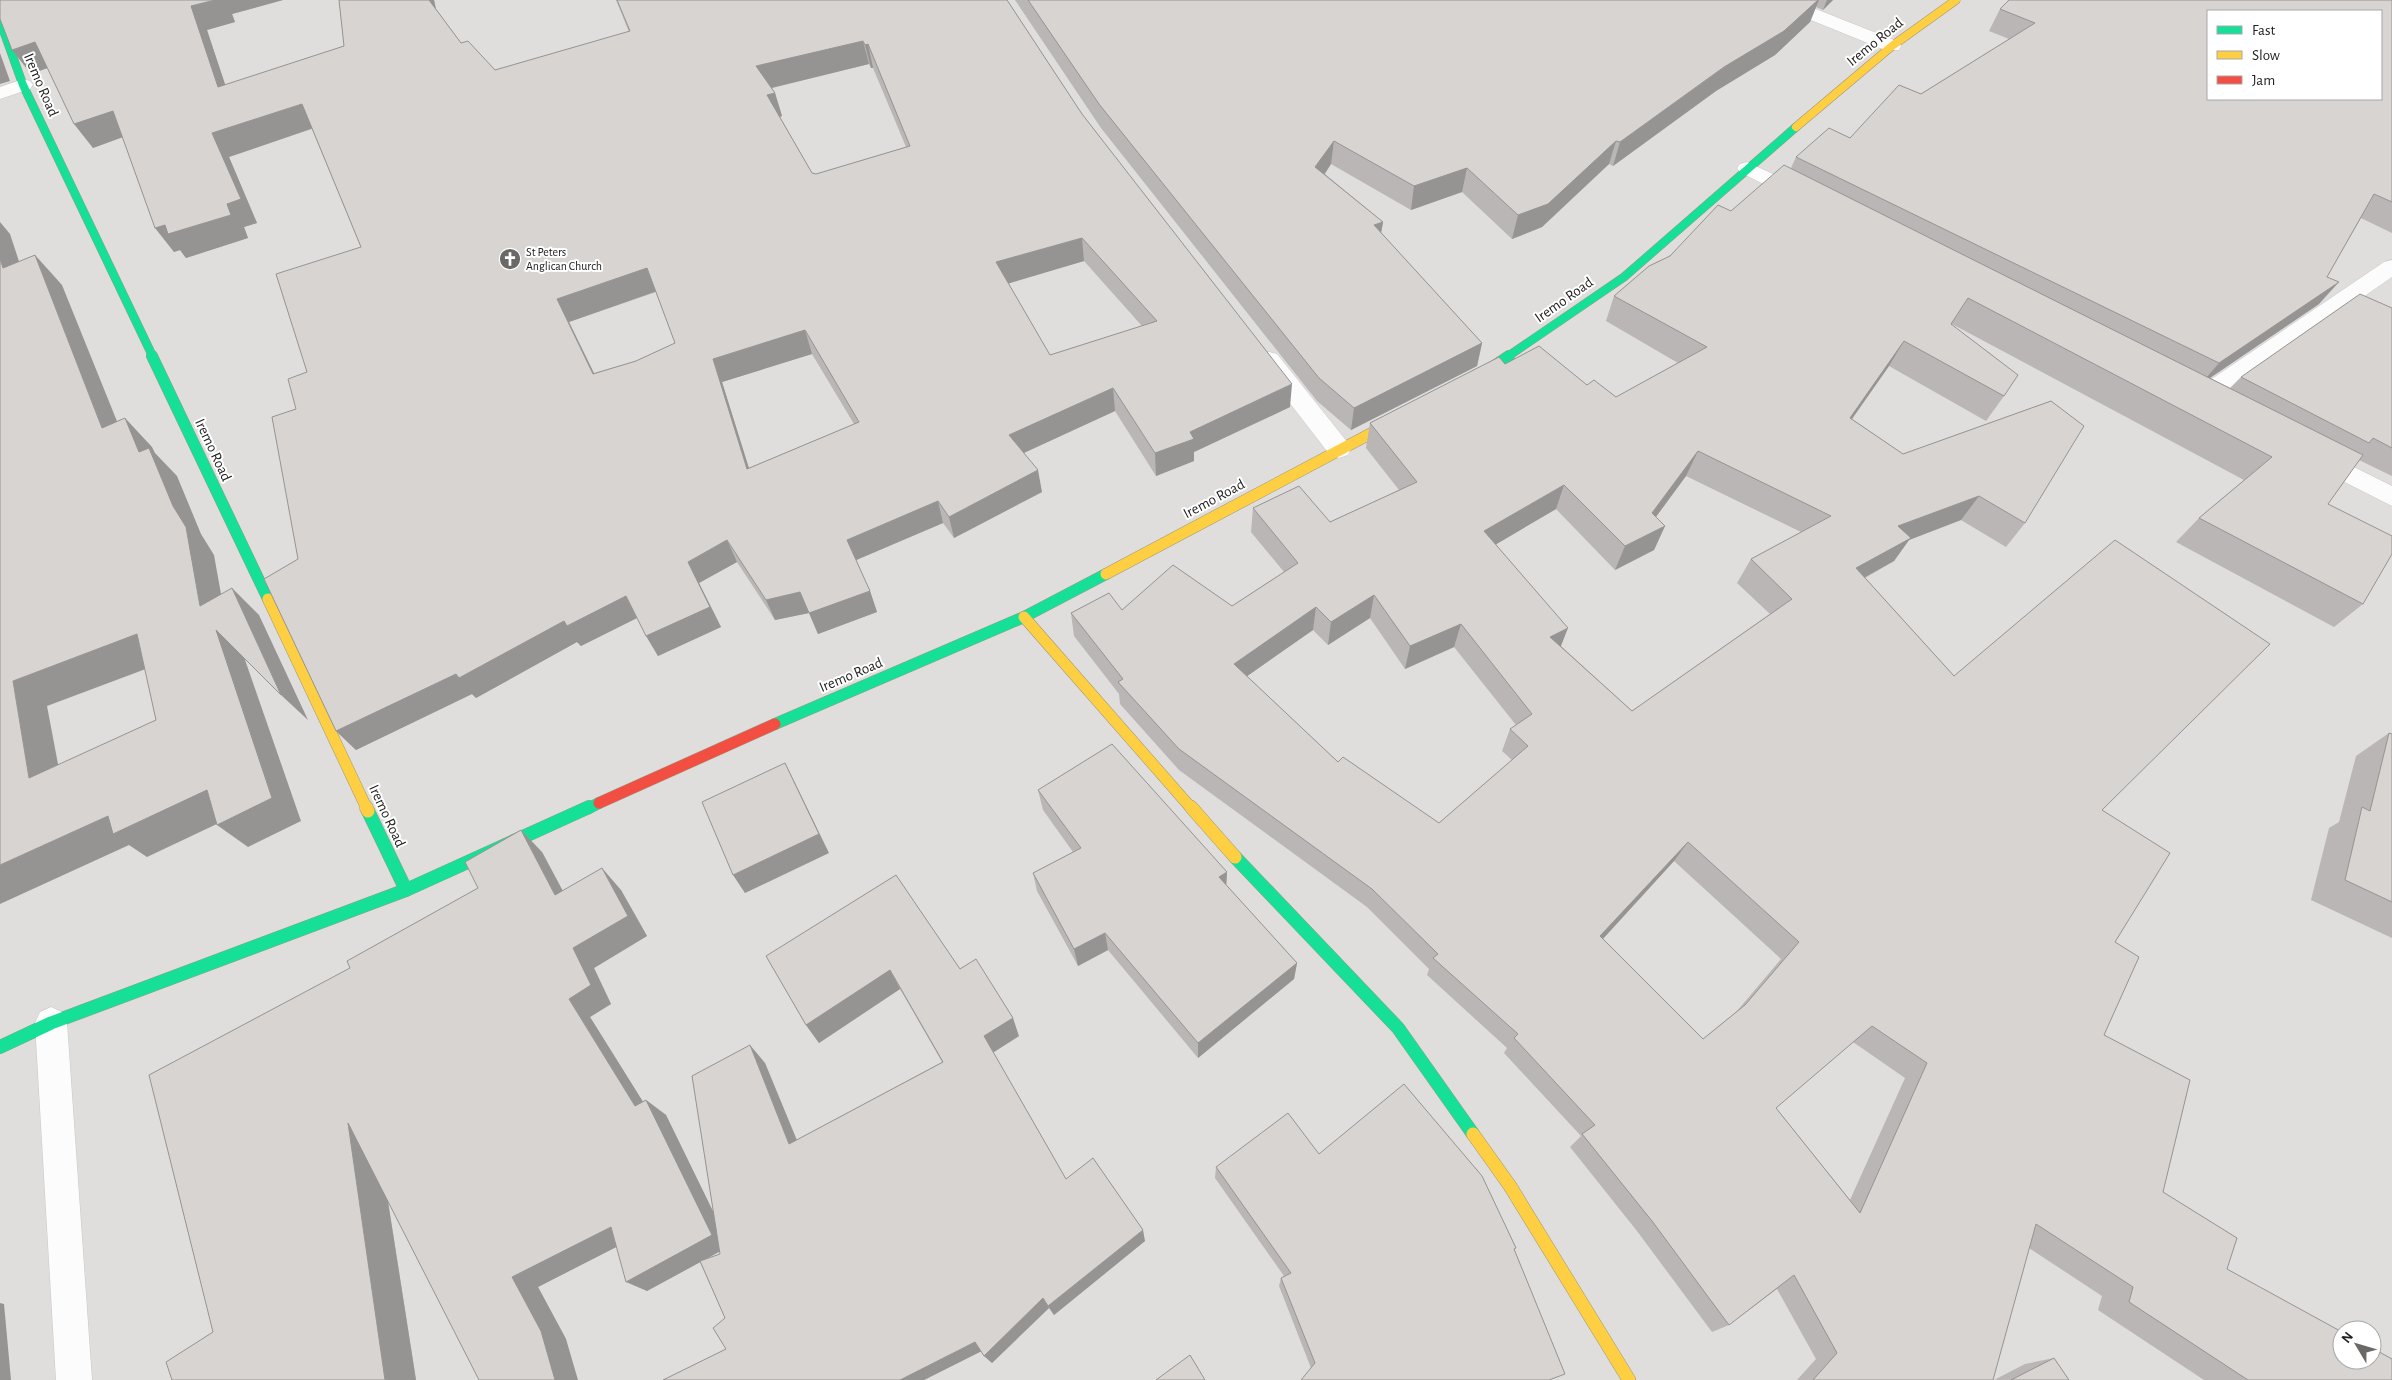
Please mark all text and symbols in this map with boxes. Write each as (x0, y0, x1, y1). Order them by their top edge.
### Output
legend (2207, 10, 2382, 100)
street label: Iremo Road (1844, 15, 1906, 69)
text: Fast (2252, 23, 2276, 38)
text: Slow (2252, 48, 2280, 63)
street label: Iremo Road (21, 51, 61, 119)
text: Jam (2252, 73, 2275, 88)
place label: St Peters Anglican Church (526, 246, 602, 272)
church icon: St Peters Anglican Church (498, 247, 522, 271)
street label: Iremo Road (1532, 274, 1596, 325)
street label: Iremo Road (192, 416, 234, 484)
street label: Iremo Road (1181, 476, 1247, 521)
street label: Iremo Road (817, 655, 885, 695)
street label: Iremo Road (366, 782, 408, 850)
north arrow (2332, 1320, 2382, 1370)
text: N (2339, 1329, 2356, 1346)

